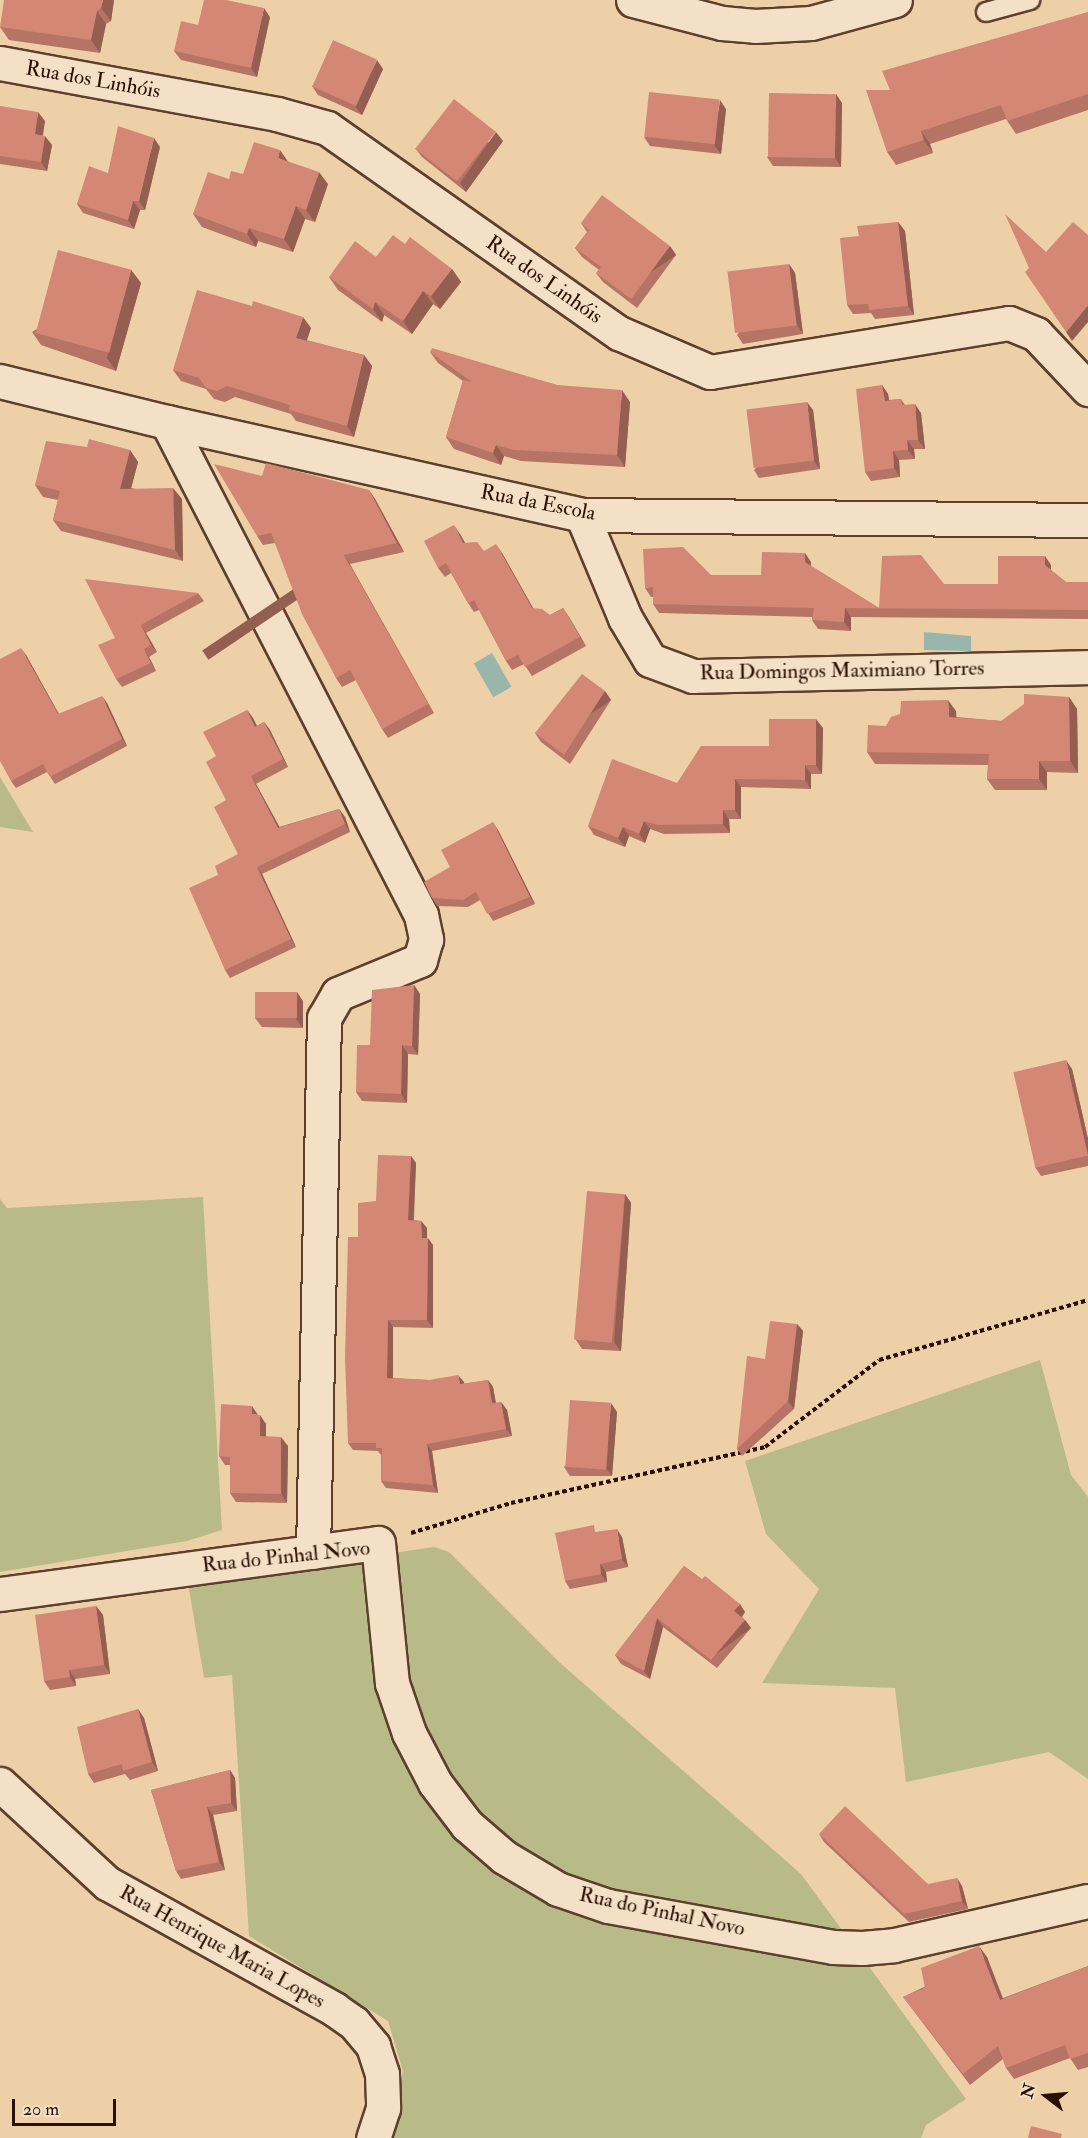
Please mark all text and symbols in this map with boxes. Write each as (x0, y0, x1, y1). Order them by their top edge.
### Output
street label: Rua dos Linhóis (24, 56, 162, 104)
street label: Rua dos Linhóis (481, 231, 607, 329)
street label: Rua da Escola (478, 479, 598, 527)
street label: Rua Domingos Maximiano Torres (699, 656, 985, 686)
street label: Rua do Pinhal Novo (201, 1536, 371, 1578)
street label: Rua Henrique Maria Lopes (115, 1880, 329, 2014)
street label: Rua do Pinhal Novo (577, 1882, 747, 1942)
north arrow (1016, 2066, 1076, 2126)
text: N (1017, 2081, 1040, 2101)
scale bar (15, 2087, 118, 2125)
text: 20 m (23, 2098, 59, 2121)

